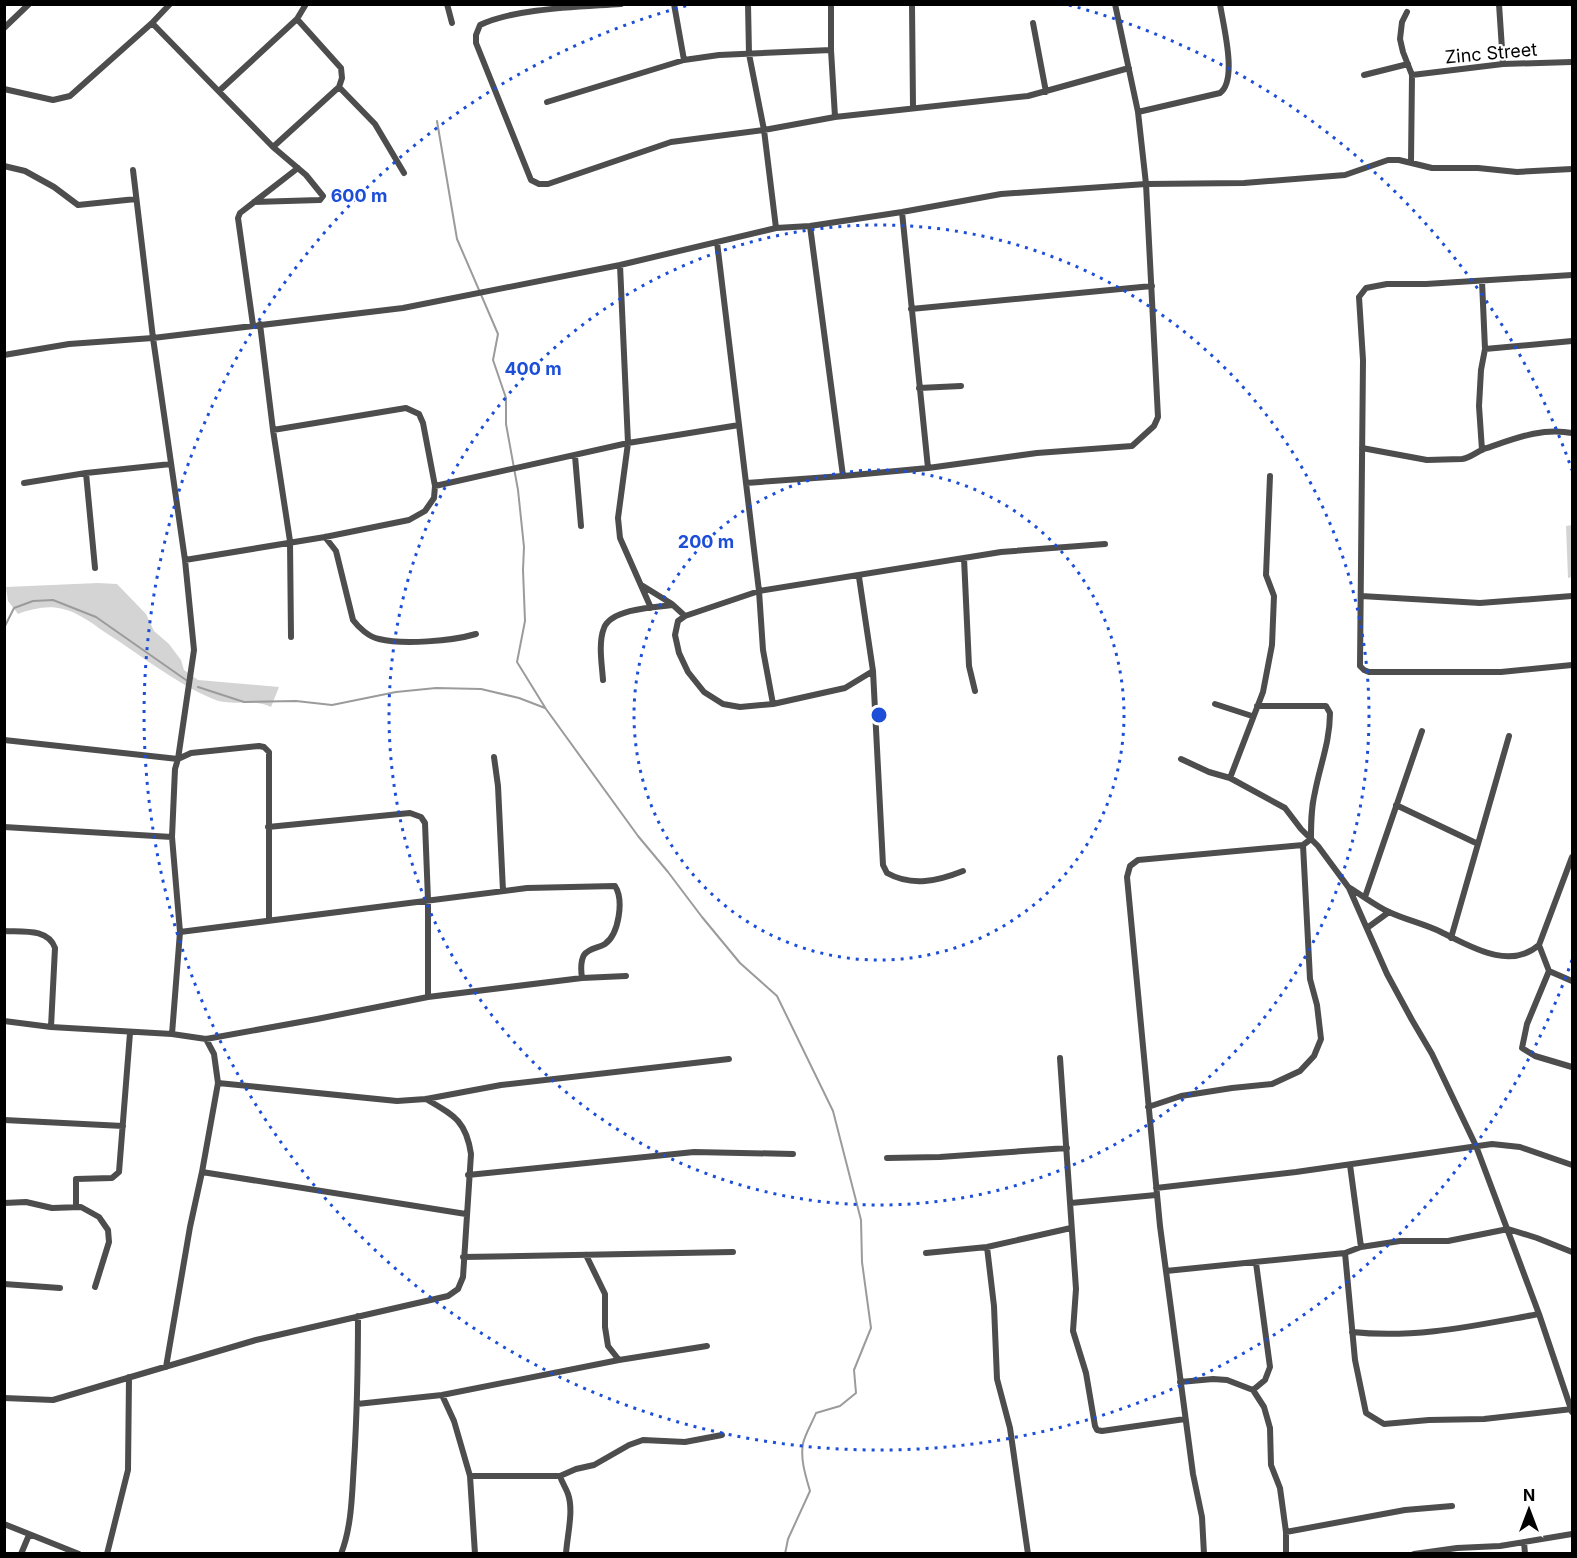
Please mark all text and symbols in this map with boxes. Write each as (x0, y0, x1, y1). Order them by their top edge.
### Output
street label: Zinc Street (1444, 39, 1538, 67)
text: 600 m (331, 185, 387, 206)
text: 400 m (504, 358, 562, 379)
text: 200 m (678, 531, 734, 552)
centre of rings (869, 705, 889, 725)
north arrow (1499, 1480, 1559, 1540)
text: N (1523, 1485, 1535, 1505)

